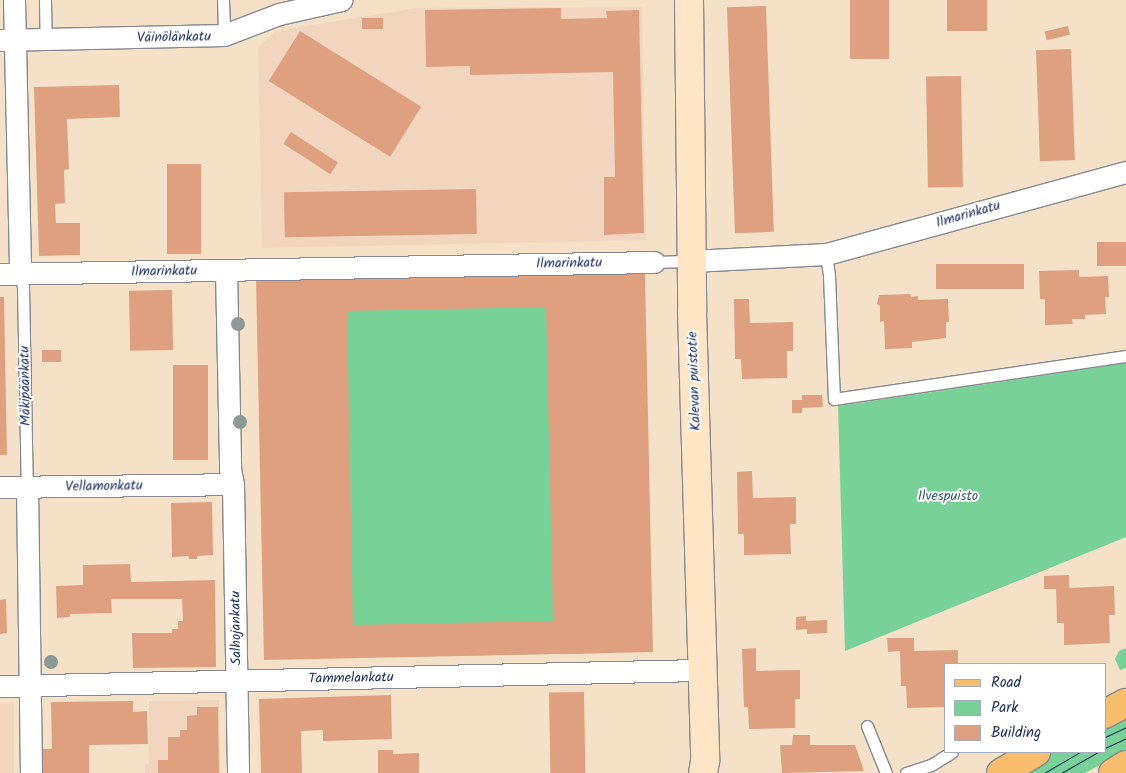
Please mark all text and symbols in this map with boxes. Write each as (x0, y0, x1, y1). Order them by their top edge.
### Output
street label: Väinölänkatu (137, 28, 211, 46)
street label: Ilmarinkatu (934, 197, 1002, 231)
street label: Ilmarinkatu (536, 254, 602, 272)
street label: Ilmarinkatu (131, 262, 197, 280)
street label: Kalevan puistotie (684, 331, 704, 431)
street label: Mäkipäänkatu (16, 346, 34, 426)
street label: Vellamonkatu (65, 477, 143, 495)
park label: Ilvespuisto (918, 488, 978, 504)
street label: Salhojankatu (227, 591, 245, 665)
legend (944, 663, 1106, 753)
street label: Tammelankatu (308, 669, 394, 687)
text: Road (991, 671, 1021, 695)
text: Park (991, 696, 1018, 720)
text: Building (991, 721, 1041, 745)

